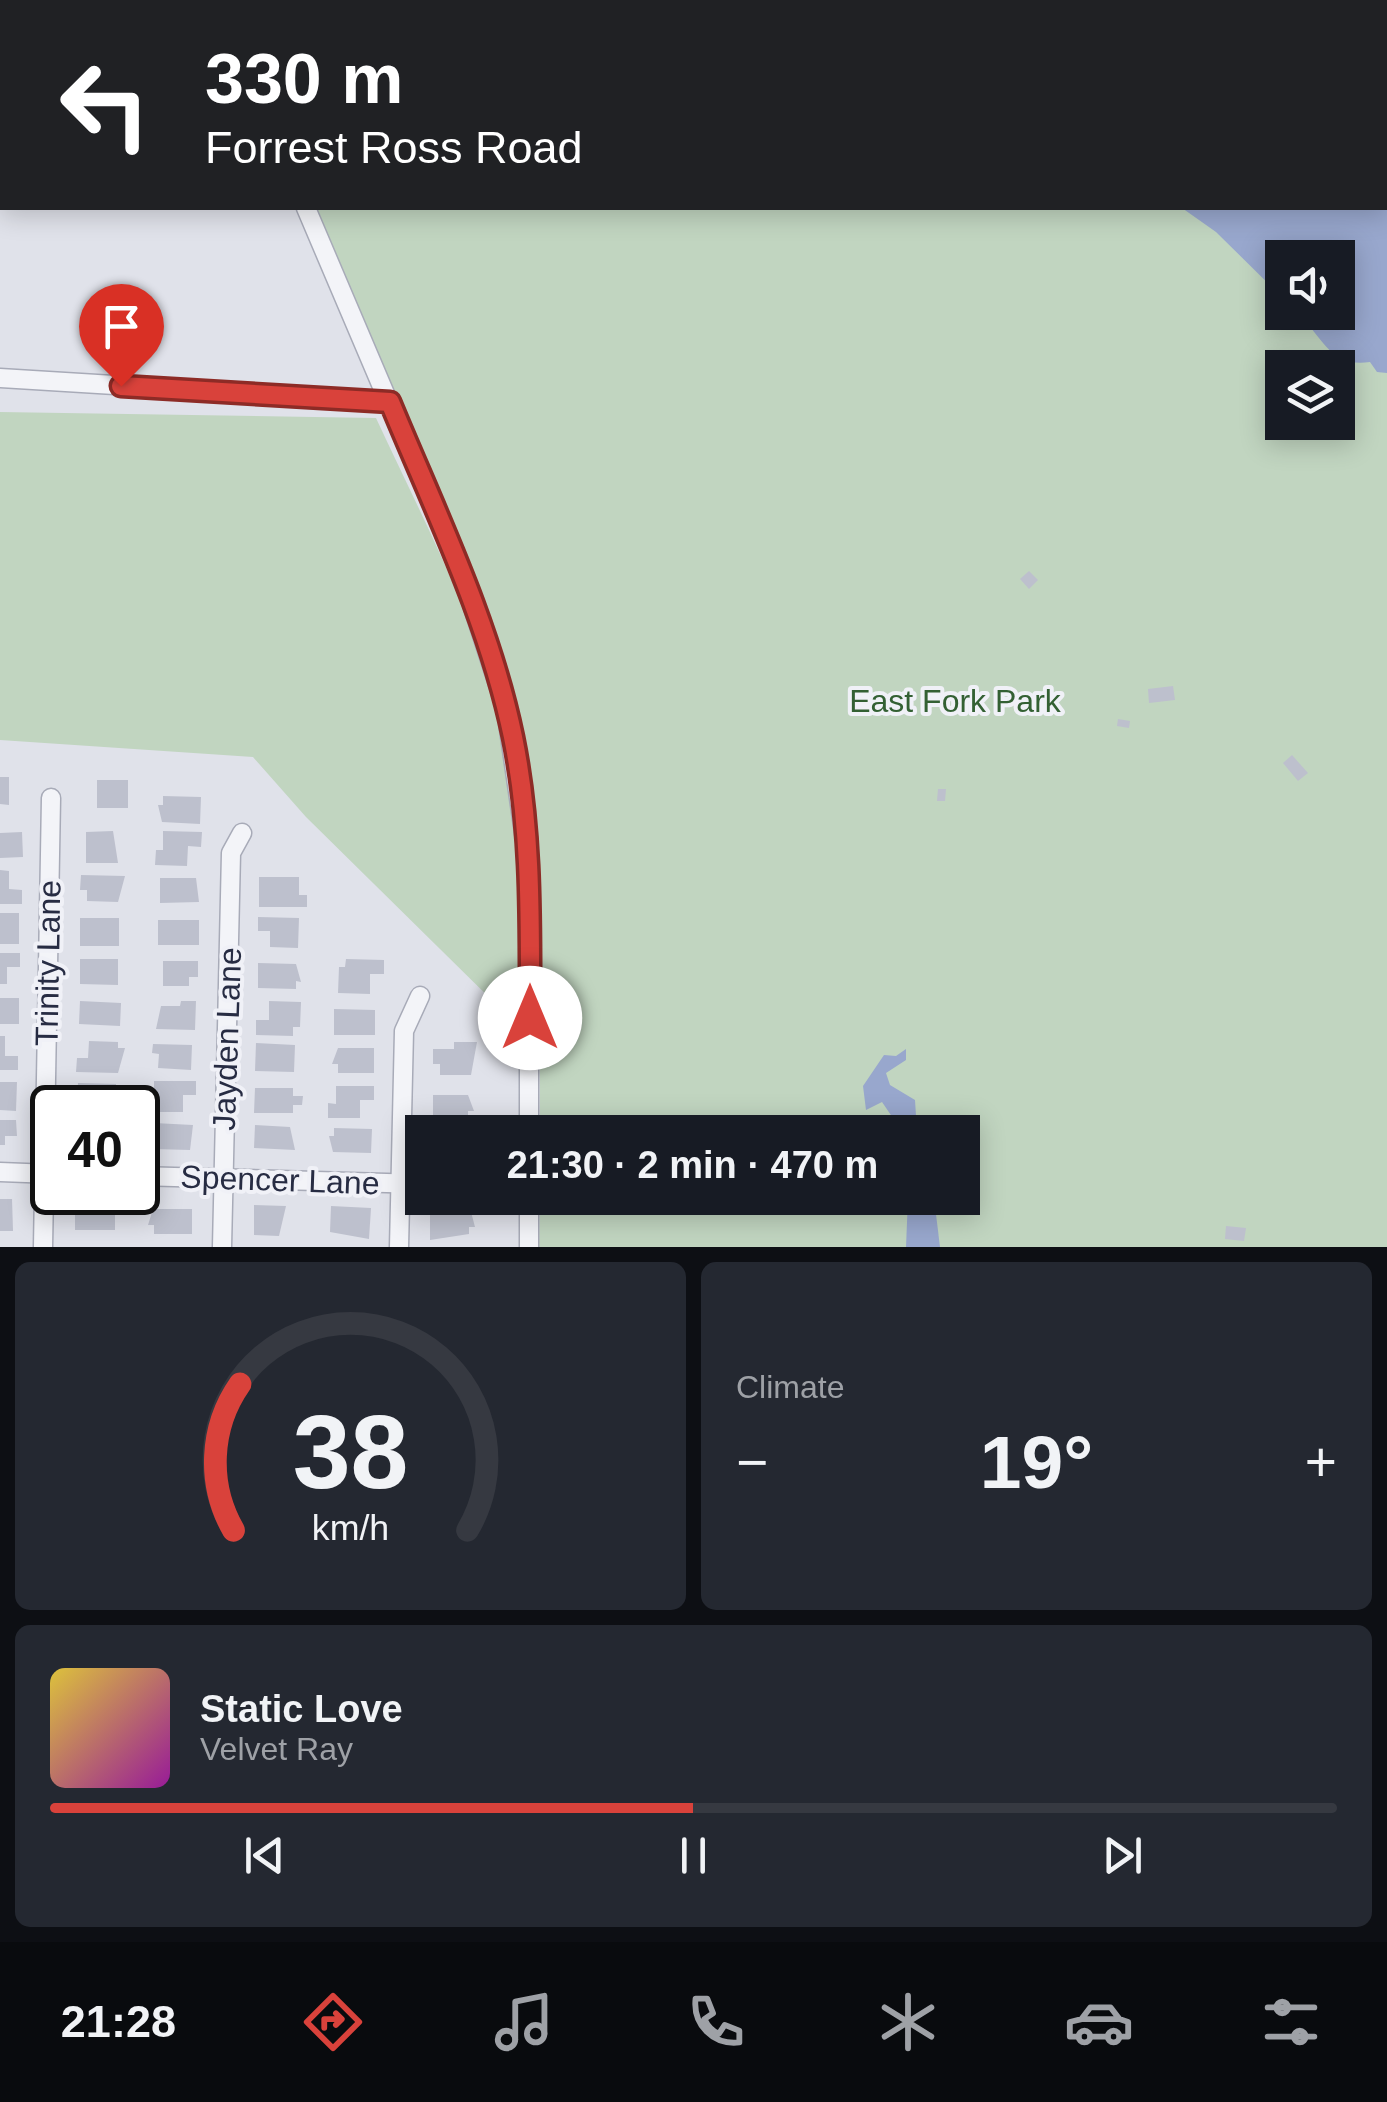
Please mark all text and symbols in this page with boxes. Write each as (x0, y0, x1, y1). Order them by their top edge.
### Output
icon: left (40, 40, 170, 170)
text: 330 m (205, 40, 403, 118)
text: Forrest Ross Road (205, 122, 583, 173)
map controls (1265, 240, 1355, 440)
button: sound (1265, 240, 1355, 330)
pin (79, 284, 164, 387)
icon: arrive (94, 299, 149, 354)
button: layers (1265, 350, 1355, 440)
park label: East Fork Park (849, 683, 1062, 719)
street label: Trinity Lane (29, 880, 67, 1046)
street label: Jayden Lane (206, 947, 248, 1131)
position arrow (478, 966, 582, 1070)
speed limit sign: 40 (30, 1085, 160, 1215)
text: 21:30 · 2 min · 470 m (507, 1144, 878, 1186)
street label: Spencer Lane (180, 1159, 380, 1201)
text: Climate (736, 1369, 844, 1405)
text: 38 (293, 1394, 408, 1510)
text: 19° (980, 1420, 1093, 1504)
text: − (736, 1431, 768, 1493)
text: + (1305, 1431, 1337, 1493)
text: km/h (312, 1508, 389, 1548)
text: Static Love (200, 1688, 403, 1730)
text: Velvet Ray (200, 1731, 353, 1767)
icon: previous (237, 1828, 292, 1883)
icon: pause (666, 1828, 721, 1883)
icon: next (1095, 1828, 1150, 1883)
icon: directions (298, 1987, 368, 2057)
icon: music (489, 1987, 559, 2057)
icon: phone (681, 1987, 751, 2057)
icon: climate (873, 1987, 943, 2057)
icon: car (1064, 1987, 1134, 2057)
icon: filters (1256, 1987, 1326, 2057)
text: 21:28 (61, 1996, 176, 2047)

